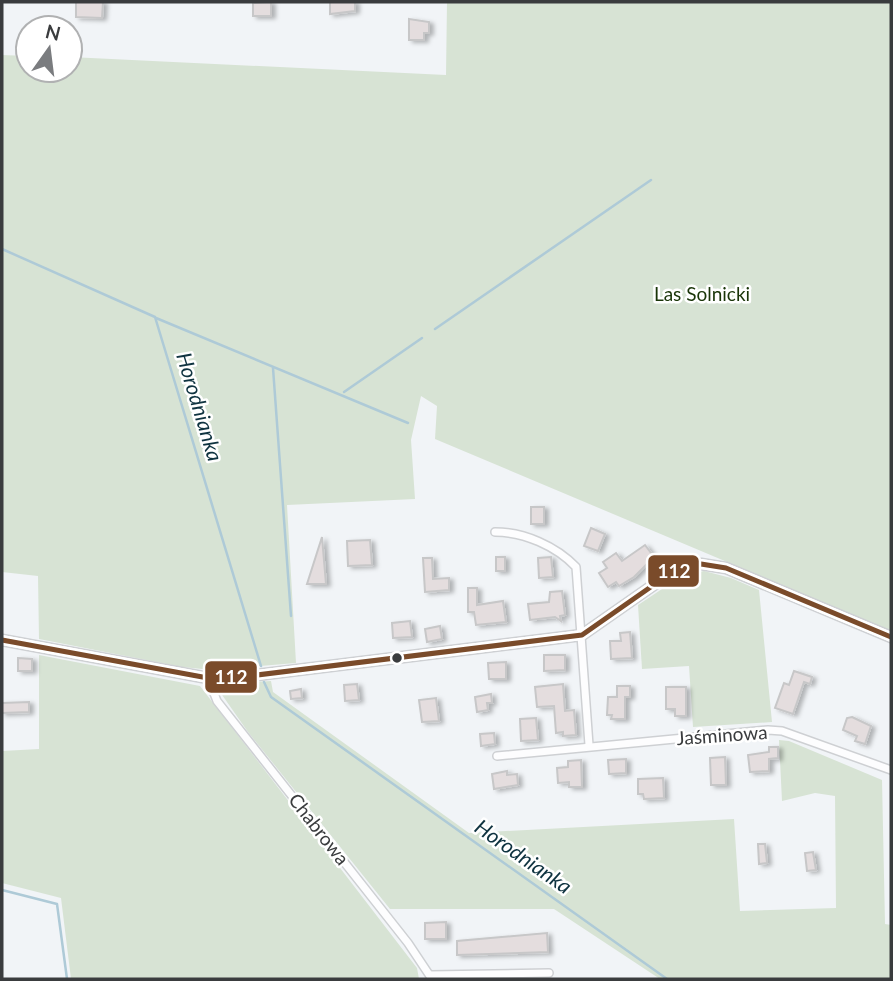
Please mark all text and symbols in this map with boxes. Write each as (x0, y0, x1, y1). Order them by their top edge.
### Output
north arrow (14, 14, 84, 84)
text: N (43, 19, 63, 45)
park label: Las Solnicki (654, 282, 750, 305)
water label: Horodnianka (172, 349, 229, 464)
line badge: 112 (647, 554, 700, 588)
text: 112 (657, 559, 691, 582)
unlabelled marker (390, 651, 404, 665)
line badge: 112 (204, 660, 258, 694)
text: 112 (214, 665, 248, 688)
street label: Jaśminowa (676, 720, 768, 749)
street label: Chabrowa (284, 788, 355, 869)
water label: Horodnianka (471, 813, 577, 898)

